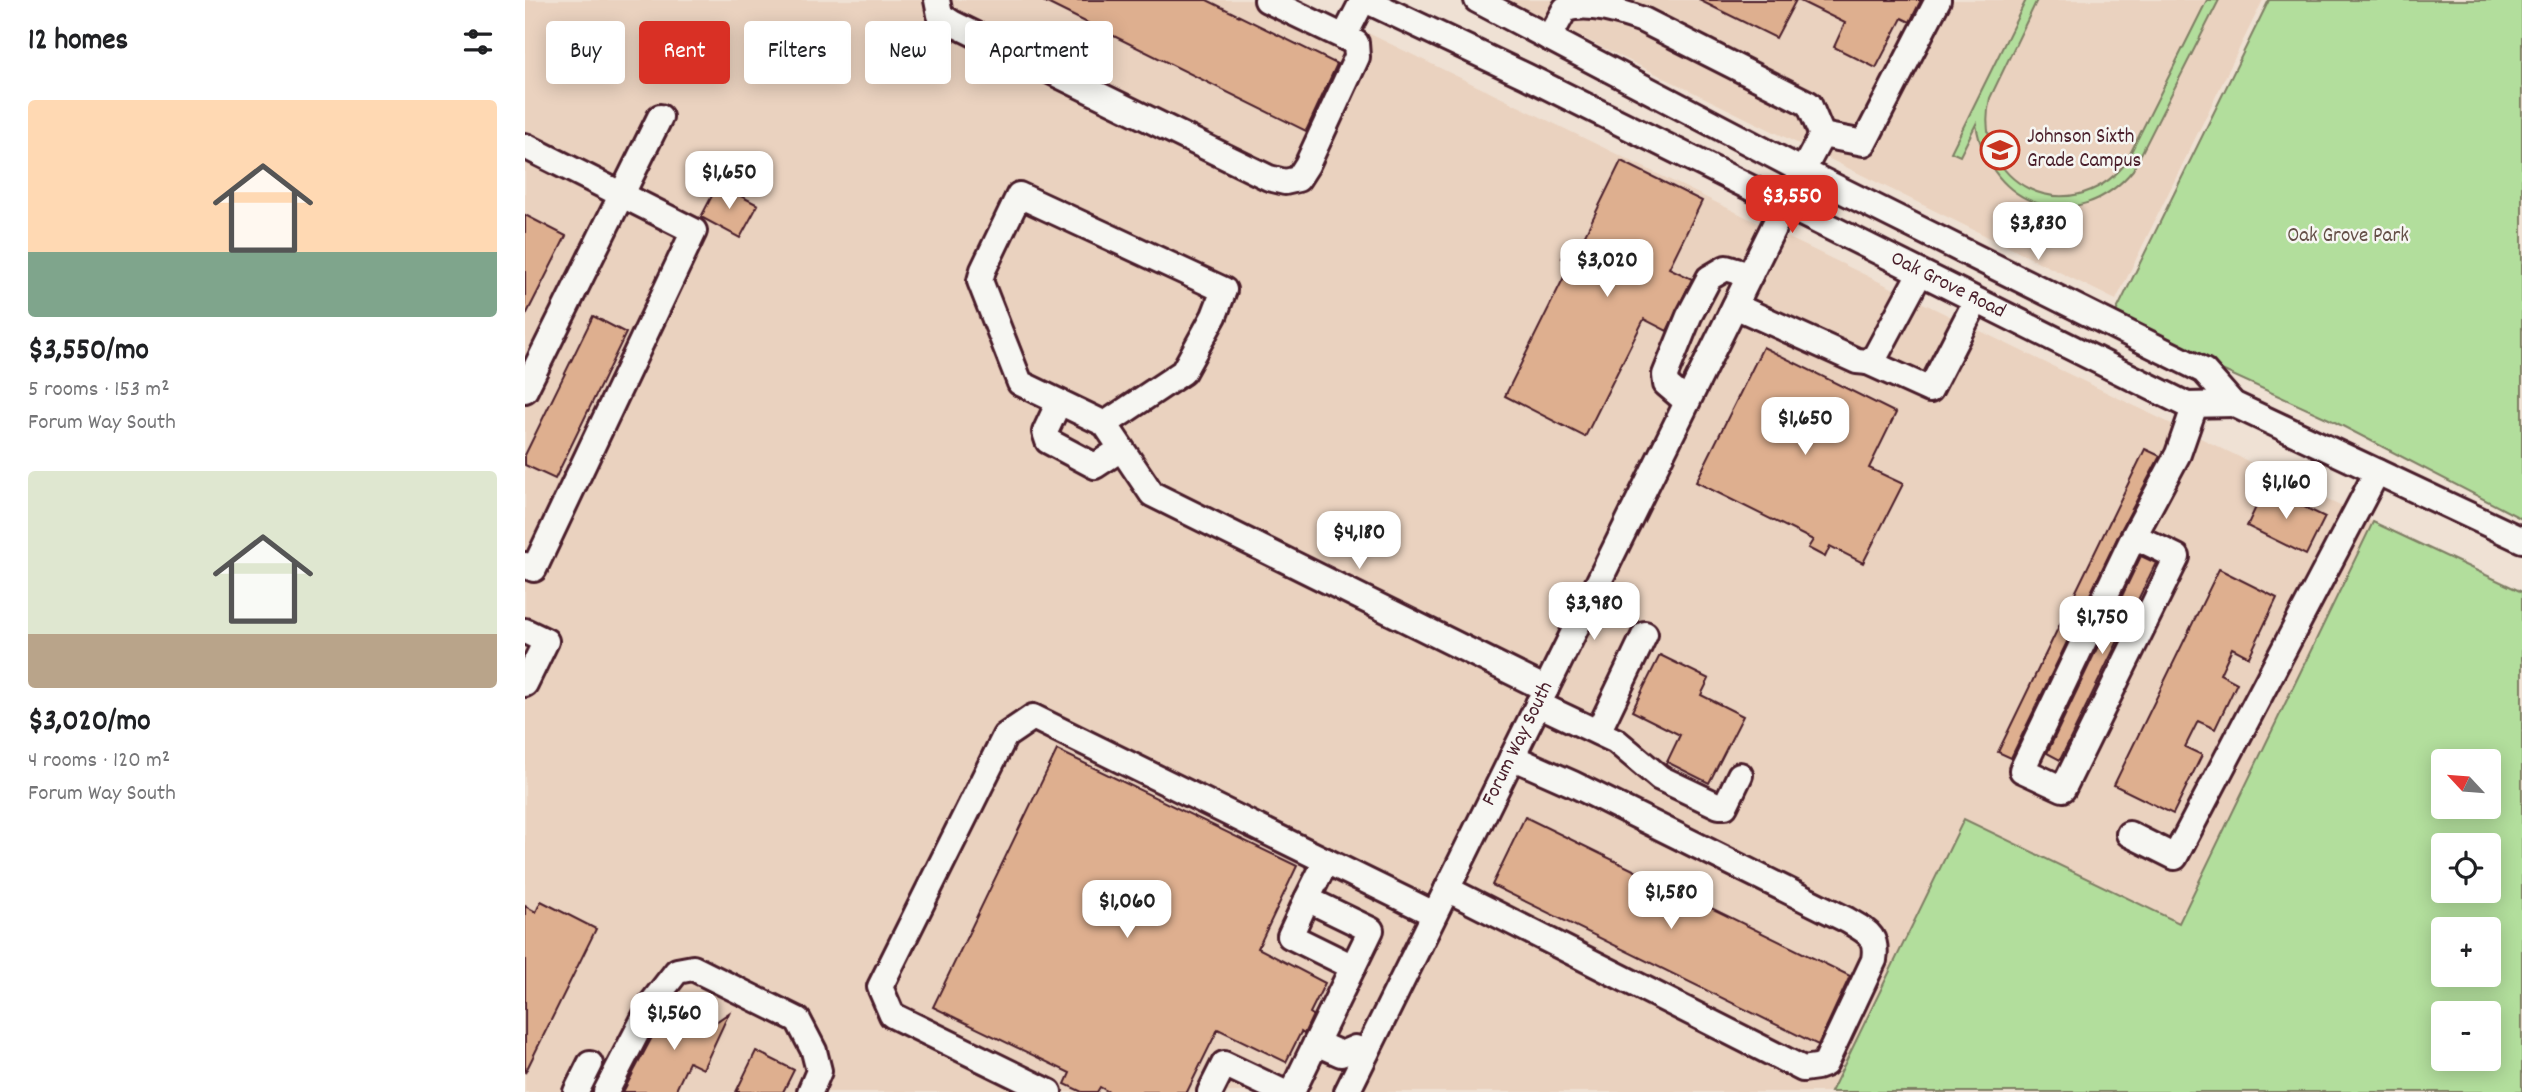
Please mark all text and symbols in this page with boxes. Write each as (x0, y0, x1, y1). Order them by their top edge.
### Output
text: 12 homes (28, 21, 128, 64)
chip: Buy (546, 21, 625, 84)
chip: Rent (639, 21, 730, 84)
chip: Filters (744, 21, 851, 84)
chip: New (865, 21, 951, 84)
chip: Apartment (965, 21, 1113, 84)
icon: filters (459, 23, 497, 61)
place label: Johnson Sixth Grade Campus (2027, 123, 2141, 177)
school or university icon: Johnson Sixth Grade Campus (1979, 129, 2021, 171)
icon: home (200, 145, 326, 271)
pin: $1,650 (672, 152, 786, 211)
text: $1,650 (701, 157, 757, 190)
pin: $3,550 (1735, 176, 1849, 235)
text: $3,550 (1762, 181, 1822, 214)
pin: $3,830 (1981, 202, 2095, 262)
text: $3,830 (2009, 208, 2067, 241)
park label: Oak Grove Park (2287, 222, 2409, 252)
pin: $3,020 (1550, 240, 1664, 299)
text: $3,020 (1576, 245, 1638, 278)
street label: Oak Grove Road (1885, 245, 2010, 327)
text: $3,550/mo (28, 331, 149, 374)
text: 5 rooms · 153 m² (28, 374, 170, 407)
pin: $1,650 (1748, 398, 1862, 457)
text: $1,650 (1777, 403, 1833, 436)
text: Forum Way South (28, 407, 176, 440)
pin: $1,160 (2229, 462, 2343, 521)
text: $1,160 (2261, 467, 2311, 500)
pin: $4,180 (1302, 512, 1416, 571)
icon: home (200, 516, 326, 642)
text: $4,180 (1333, 517, 1385, 550)
pin: $3,980 (1537, 582, 1651, 642)
text: $3,980 (1565, 588, 1623, 621)
pin: $1,750 (2045, 596, 2159, 656)
text: $1,750 (2075, 602, 2129, 635)
street label: Forum Way South (1475, 677, 1562, 811)
text: $3,020/mo (28, 702, 151, 745)
text: 4 rooms · 120 m² (28, 745, 170, 778)
north arrow (2431, 749, 2501, 819)
map controls (2431, 749, 2501, 1071)
text: Forum Way South (28, 778, 176, 811)
button: locate (2431, 833, 2501, 903)
pin: $1,580 (1614, 872, 1728, 931)
text: $1,580 (1644, 877, 1698, 910)
pin: $1,060 (1070, 880, 1184, 940)
text: $1,060 (1098, 886, 1156, 919)
button: + (2431, 917, 2501, 987)
pin: $1,560 (617, 992, 731, 1052)
text: $1,560 (646, 998, 702, 1031)
button: − (2431, 1001, 2501, 1071)

